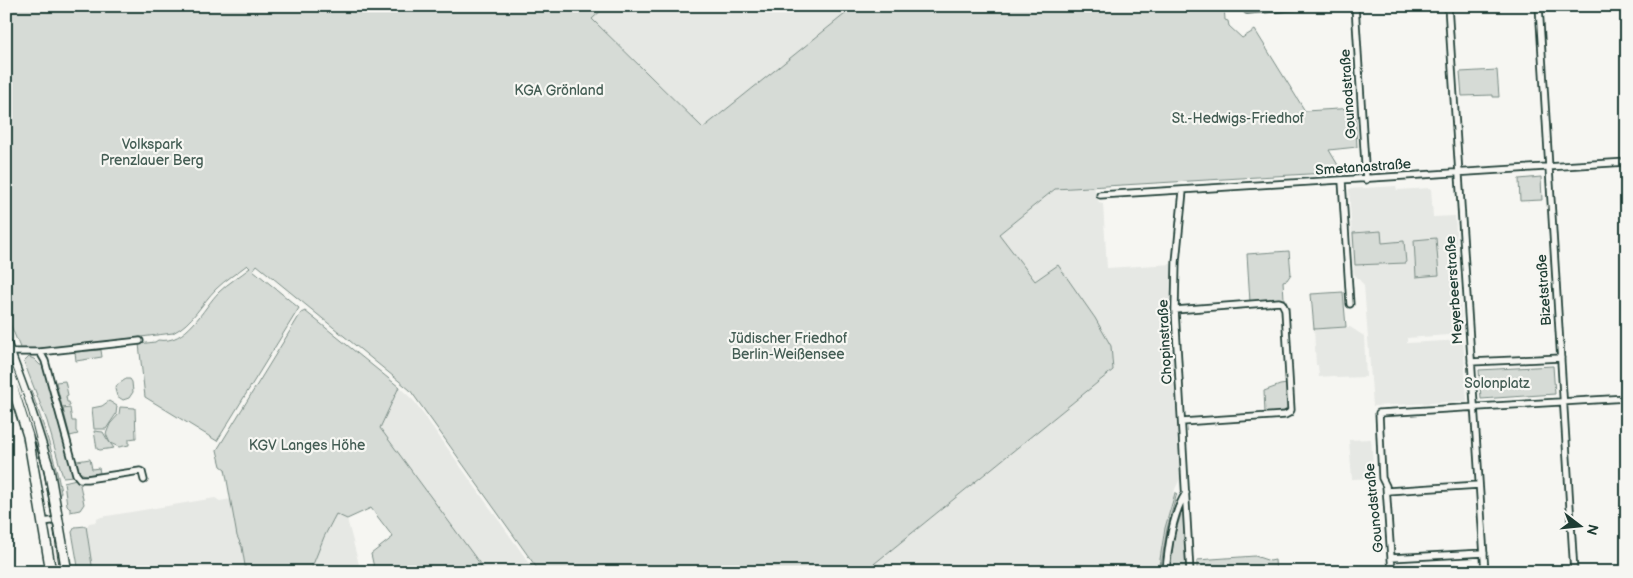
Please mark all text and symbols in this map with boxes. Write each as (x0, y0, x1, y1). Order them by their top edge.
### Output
street label: Gounodstraße (1336, 49, 1360, 139)
park label: KGA Grönland (514, 82, 604, 99)
park label: St.-Hedwigs-Friedhof (1172, 110, 1305, 127)
park label: Volkspark Prenzlauer Berg (100, 136, 204, 169)
street label: Smetanastraße (1315, 155, 1411, 179)
street label: Meyerbeerstraße (1442, 235, 1466, 345)
street label: Bizetstraße (1533, 254, 1555, 326)
street label: Chopinstraße (1154, 299, 1176, 385)
park label: Jüdischer Friedhof Berlin-Weißensee (729, 330, 848, 363)
park label: Solonplatz (1464, 375, 1530, 392)
park label: KGV Langes Höhe (249, 437, 365, 454)
street label: Gounodstraße (1361, 462, 1387, 554)
north arrow (1556, 500, 1606, 550)
text: N (1582, 522, 1602, 537)

